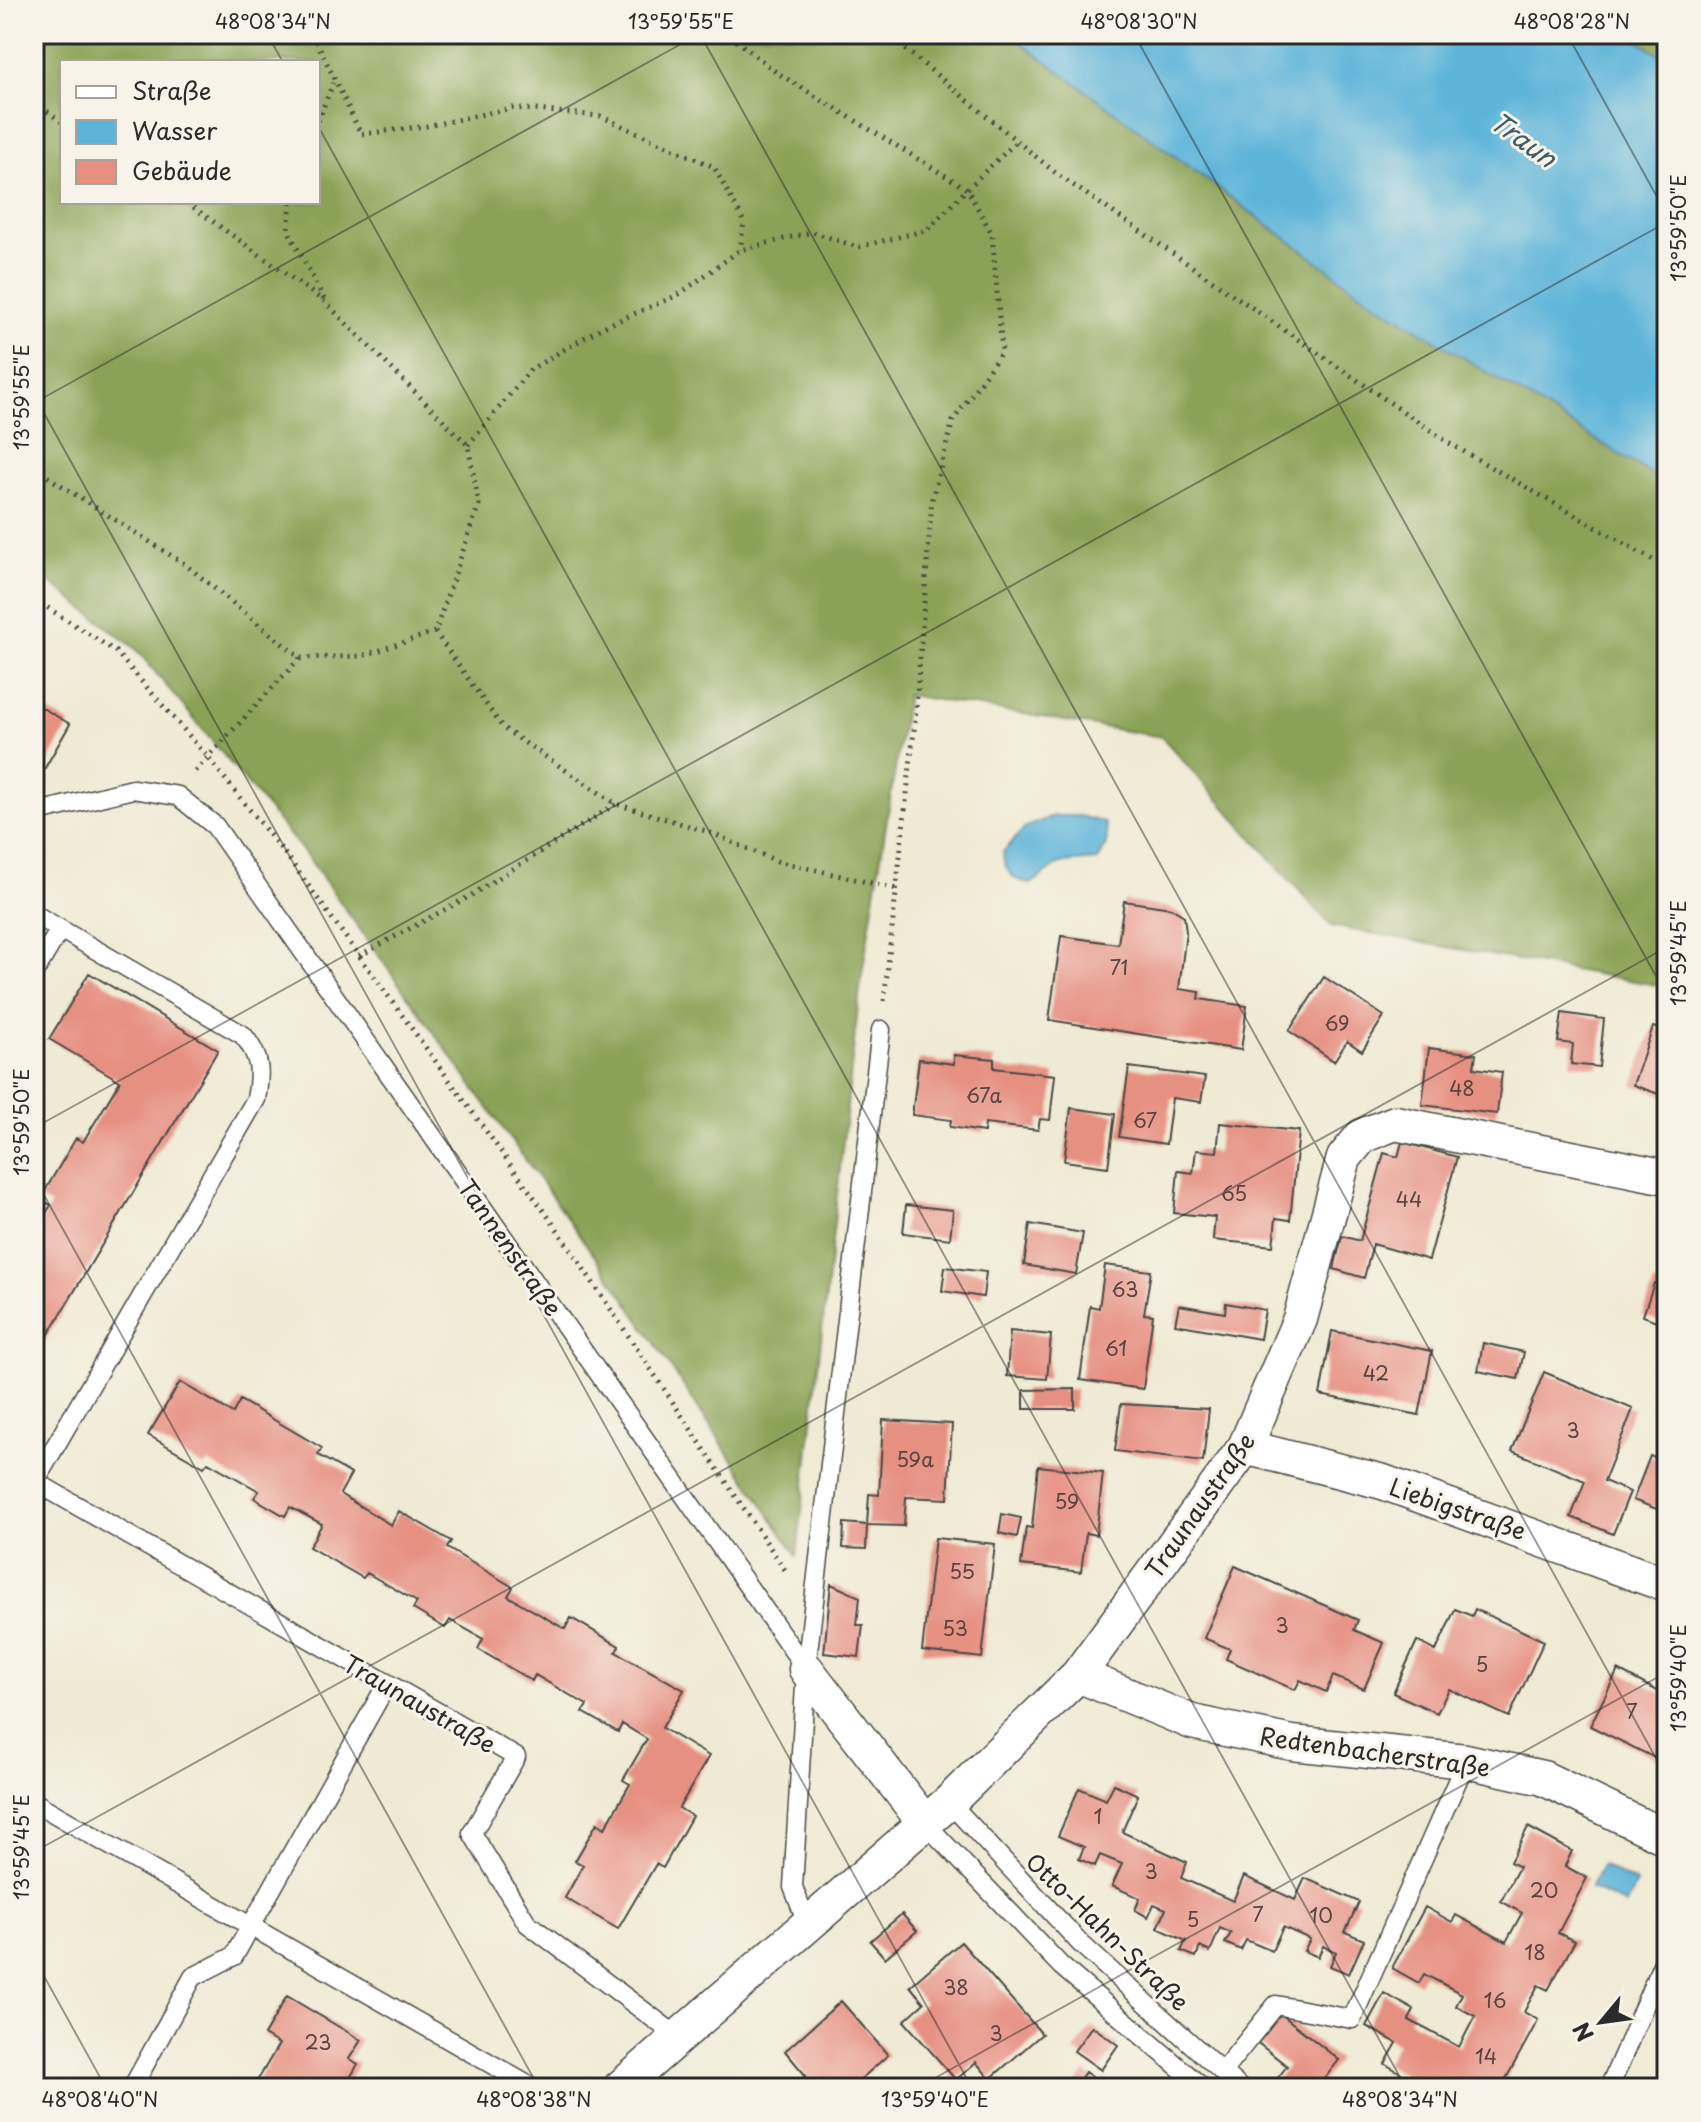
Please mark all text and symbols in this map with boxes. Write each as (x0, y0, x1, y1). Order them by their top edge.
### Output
text: 48°08'34"N (215, 6, 331, 36)
text: 13°59'55"E (628, 6, 734, 36)
text: 48°08'30"N (1080, 6, 1198, 36)
text: 48°08'28"N (1514, 6, 1630, 36)
legend (60, 60, 320, 204)
text: Straße (132, 72, 211, 108)
water label: Traun (1483, 102, 1566, 177)
text: Wasser (132, 112, 218, 148)
text: Gebäude (132, 152, 232, 188)
text: 13°59'50"E (1663, 174, 1693, 282)
text: 13°59'55"E (6, 344, 36, 450)
text: 13°59'45"E (1663, 900, 1693, 1006)
house number: 71 (1110, 952, 1128, 982)
house number: 69 (1324, 1008, 1350, 1038)
text: 13°59'50"E (6, 1068, 36, 1176)
house number: 48 (1449, 1073, 1475, 1103)
house number: 67a (966, 1080, 1003, 1110)
house number: 67 (1133, 1105, 1157, 1135)
street label: Tannenstraße (450, 1171, 572, 1323)
house number: 65 (1221, 1178, 1247, 1208)
house number: 44 (1396, 1184, 1422, 1214)
house number: 63 (1112, 1274, 1138, 1304)
house number: 61 (1105, 1333, 1127, 1363)
house number: 42 (1363, 1358, 1389, 1388)
house number: 3 (1566, 1415, 1580, 1445)
street label: Traunaustraße (1135, 1425, 1263, 1585)
house number: 59a (896, 1444, 934, 1474)
street label: Liebigstraße (1385, 1468, 1531, 1548)
house number: 59 (1055, 1486, 1079, 1516)
house number: 55 (949, 1556, 975, 1586)
house number: 3 (1275, 1610, 1289, 1640)
house number: 53 (942, 1613, 968, 1643)
text: 13°59'40"E (1663, 1624, 1693, 1732)
street label: Traunaustraße (337, 1645, 503, 1761)
house number: 5 (1476, 1649, 1488, 1679)
house number: 7 (1626, 1696, 1638, 1726)
street label: Redtenbacherstraße (1257, 1717, 1493, 1785)
text: 13°59'45"E (6, 1794, 36, 1900)
house number: 1 (1094, 1801, 1102, 1831)
street label: Otto-Hahn-Straße (1018, 1843, 1198, 2019)
house number: 3 (1144, 1856, 1158, 1886)
house number: 20 (1530, 1875, 1558, 1905)
house number: 7 (1252, 1899, 1264, 1929)
house number: 10 (1309, 1900, 1333, 1930)
house number: 5 (1187, 1904, 1199, 1934)
house number: 18 (1524, 1937, 1546, 1967)
house number: 38 (943, 1972, 969, 2002)
north arrow (1561, 1982, 1641, 2062)
house number: 16 (1484, 1985, 1507, 2015)
text: N (1564, 2017, 1601, 2048)
house number: 3 (989, 2018, 1003, 2048)
house number: 23 (304, 2027, 332, 2057)
house number: 14 (1475, 2041, 1497, 2071)
text: 48°08'40"N (42, 2084, 158, 2114)
text: 48°08'38"N (476, 2084, 592, 2114)
text: 13°59'40"E (881, 2084, 989, 2114)
text: 48°08'34"N (1342, 2084, 1458, 2114)

